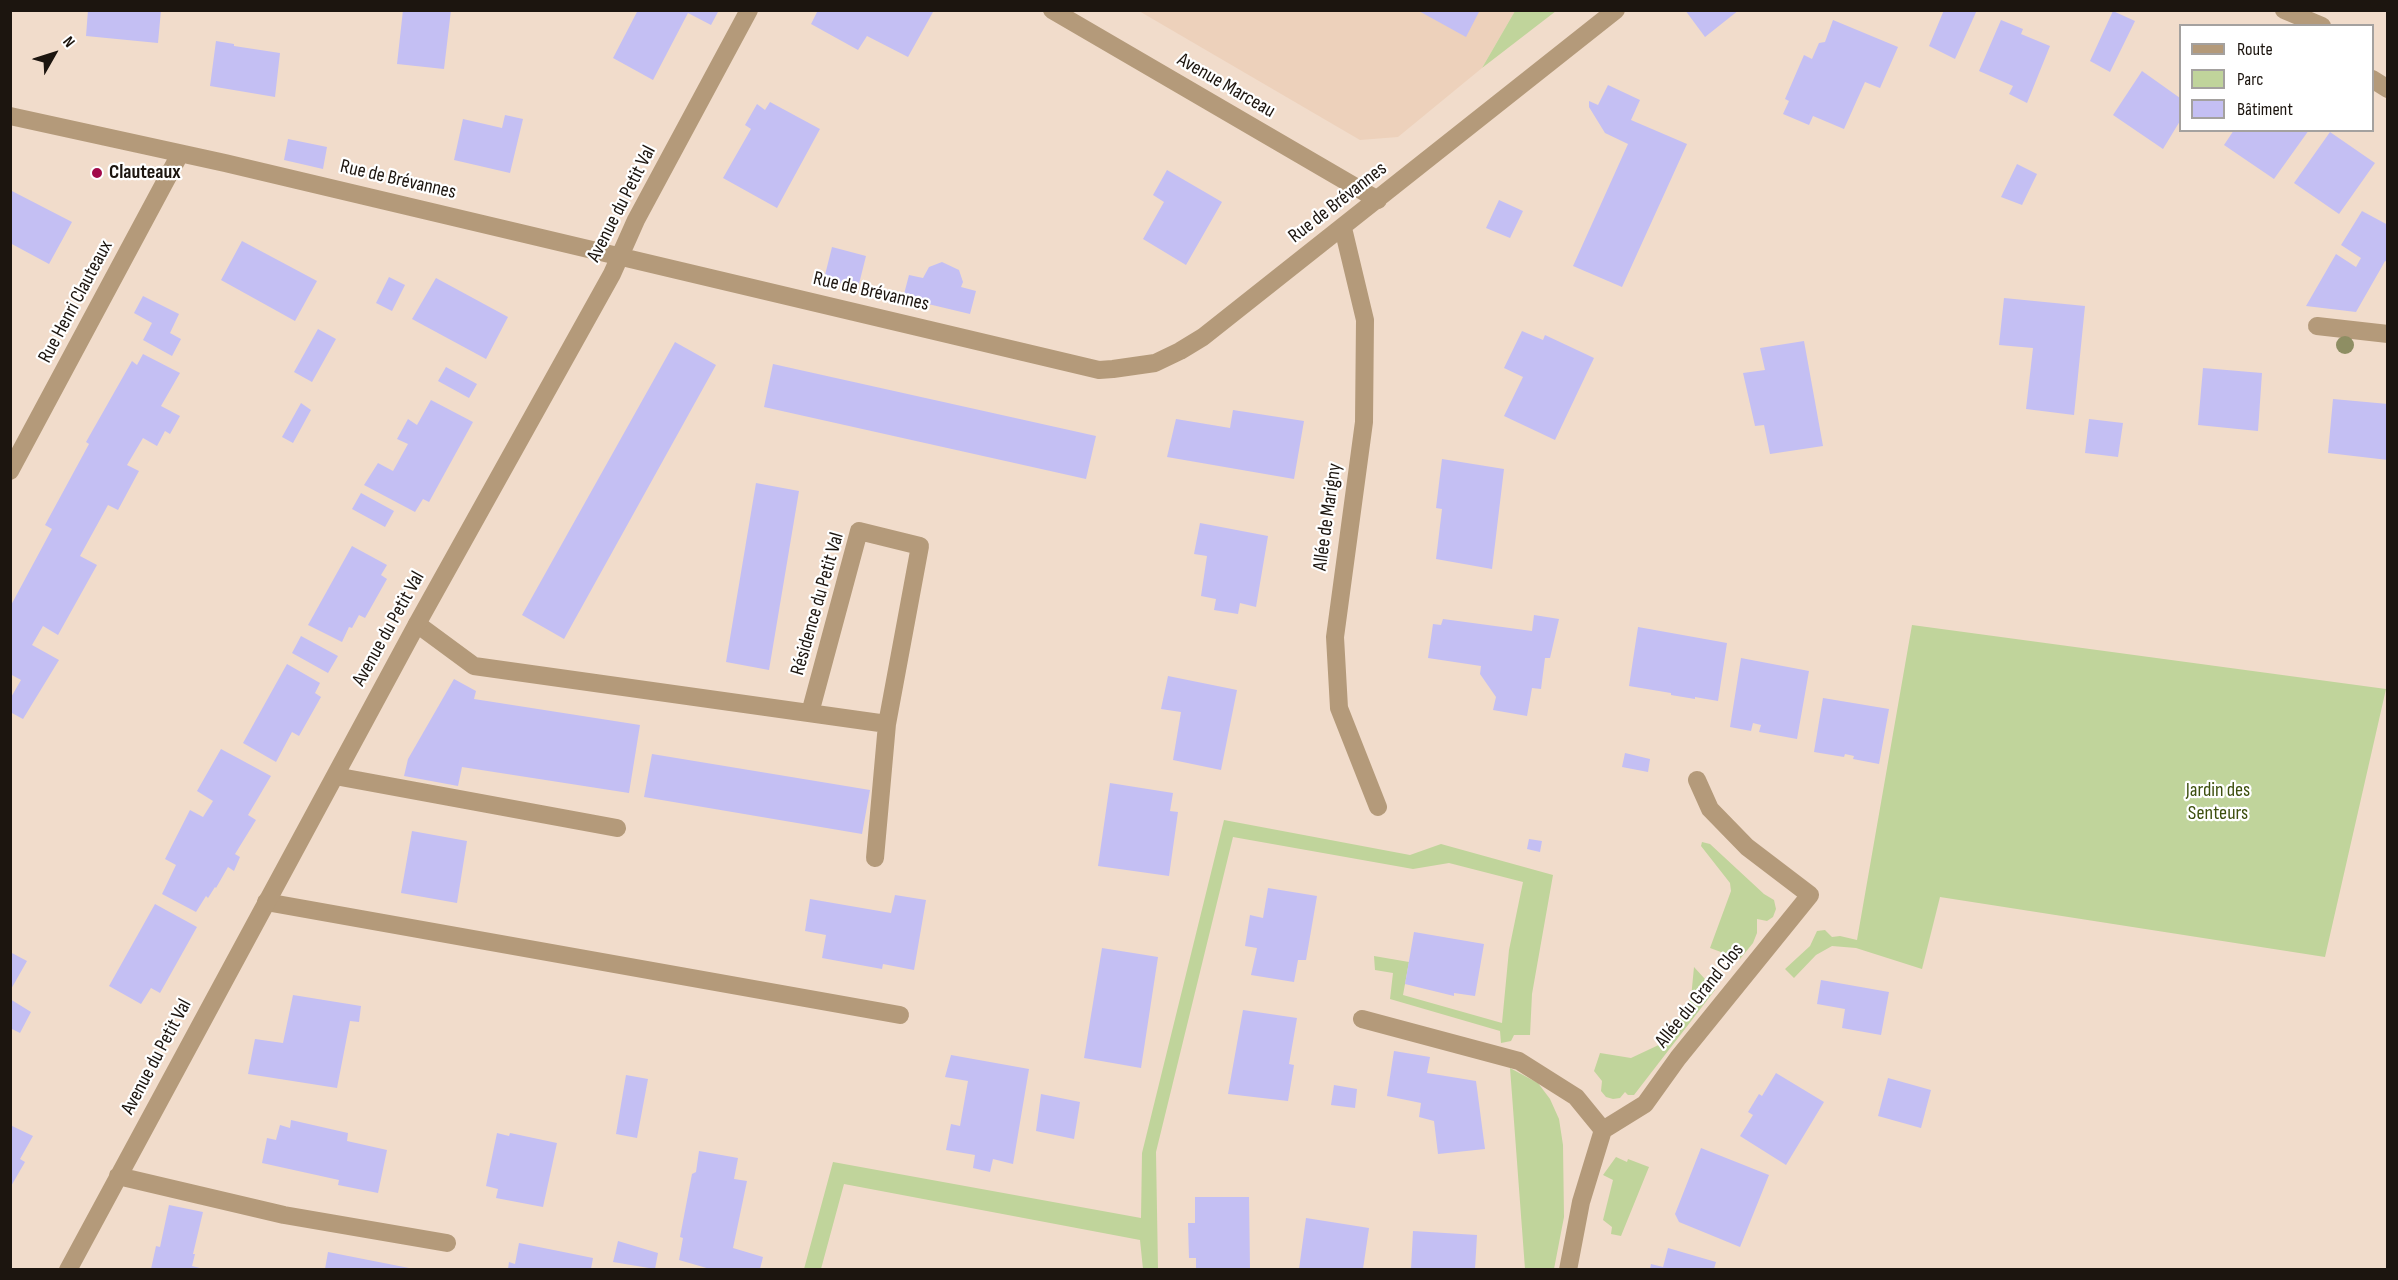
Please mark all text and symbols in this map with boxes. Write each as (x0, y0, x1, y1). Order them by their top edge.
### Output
north arrow (24, 24, 84, 84)
legend (2179, 24, 2374, 132)
text: N (58, 33, 78, 52)
text: Route (2237, 39, 2273, 60)
street label: Avenue Marceau (1173, 48, 1279, 124)
text: Parc (2237, 69, 2263, 90)
text: Bâtiment (2237, 99, 2293, 120)
street label: Avenue du Petit Val (582, 142, 662, 266)
street label: Rue de Brévannes (338, 155, 458, 205)
street label: Rue de Brévannes (1284, 157, 1392, 249)
place label: Clauteaux (109, 161, 181, 185)
marker: Clauteaux (90, 166, 104, 180)
street label: Rue Henri Clauteaux (34, 237, 118, 367)
street label: Rue de Brévannes (811, 267, 931, 317)
street label: Allée de Marigny (1309, 462, 1347, 572)
street label: Résidence du Petit Val (786, 530, 850, 678)
street label: Avenue du Petit Val (348, 568, 430, 690)
park label: Jardin des Senteurs (2186, 779, 2250, 826)
street label: Allée du Grand Clos (1651, 939, 1749, 1053)
street label: Avenue du Petit Val (117, 995, 197, 1119)

